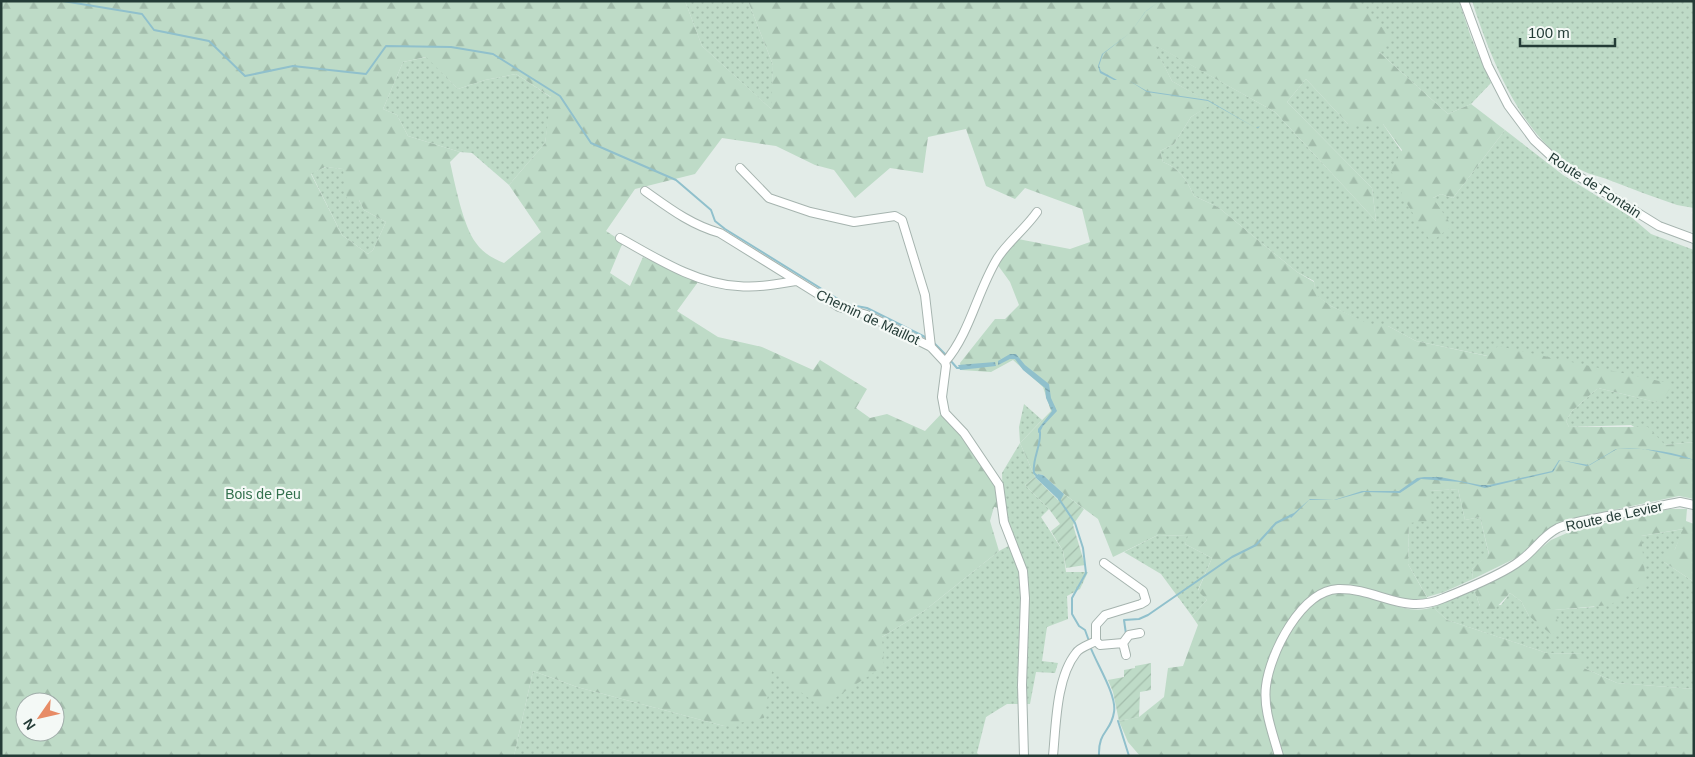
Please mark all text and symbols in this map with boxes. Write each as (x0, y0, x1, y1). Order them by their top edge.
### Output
scale bar (1520, 15, 1615, 47)
text: 100 m (1528, 24, 1570, 41)
street label: Route de Fontain (1546, 149, 1644, 221)
street label: Chemin de Maillot (814, 286, 922, 348)
park label: Bois de Peu (225, 486, 301, 502)
street label: Route de Levier (1564, 498, 1664, 534)
north arrow (15, 692, 65, 742)
text: N (20, 716, 39, 733)

